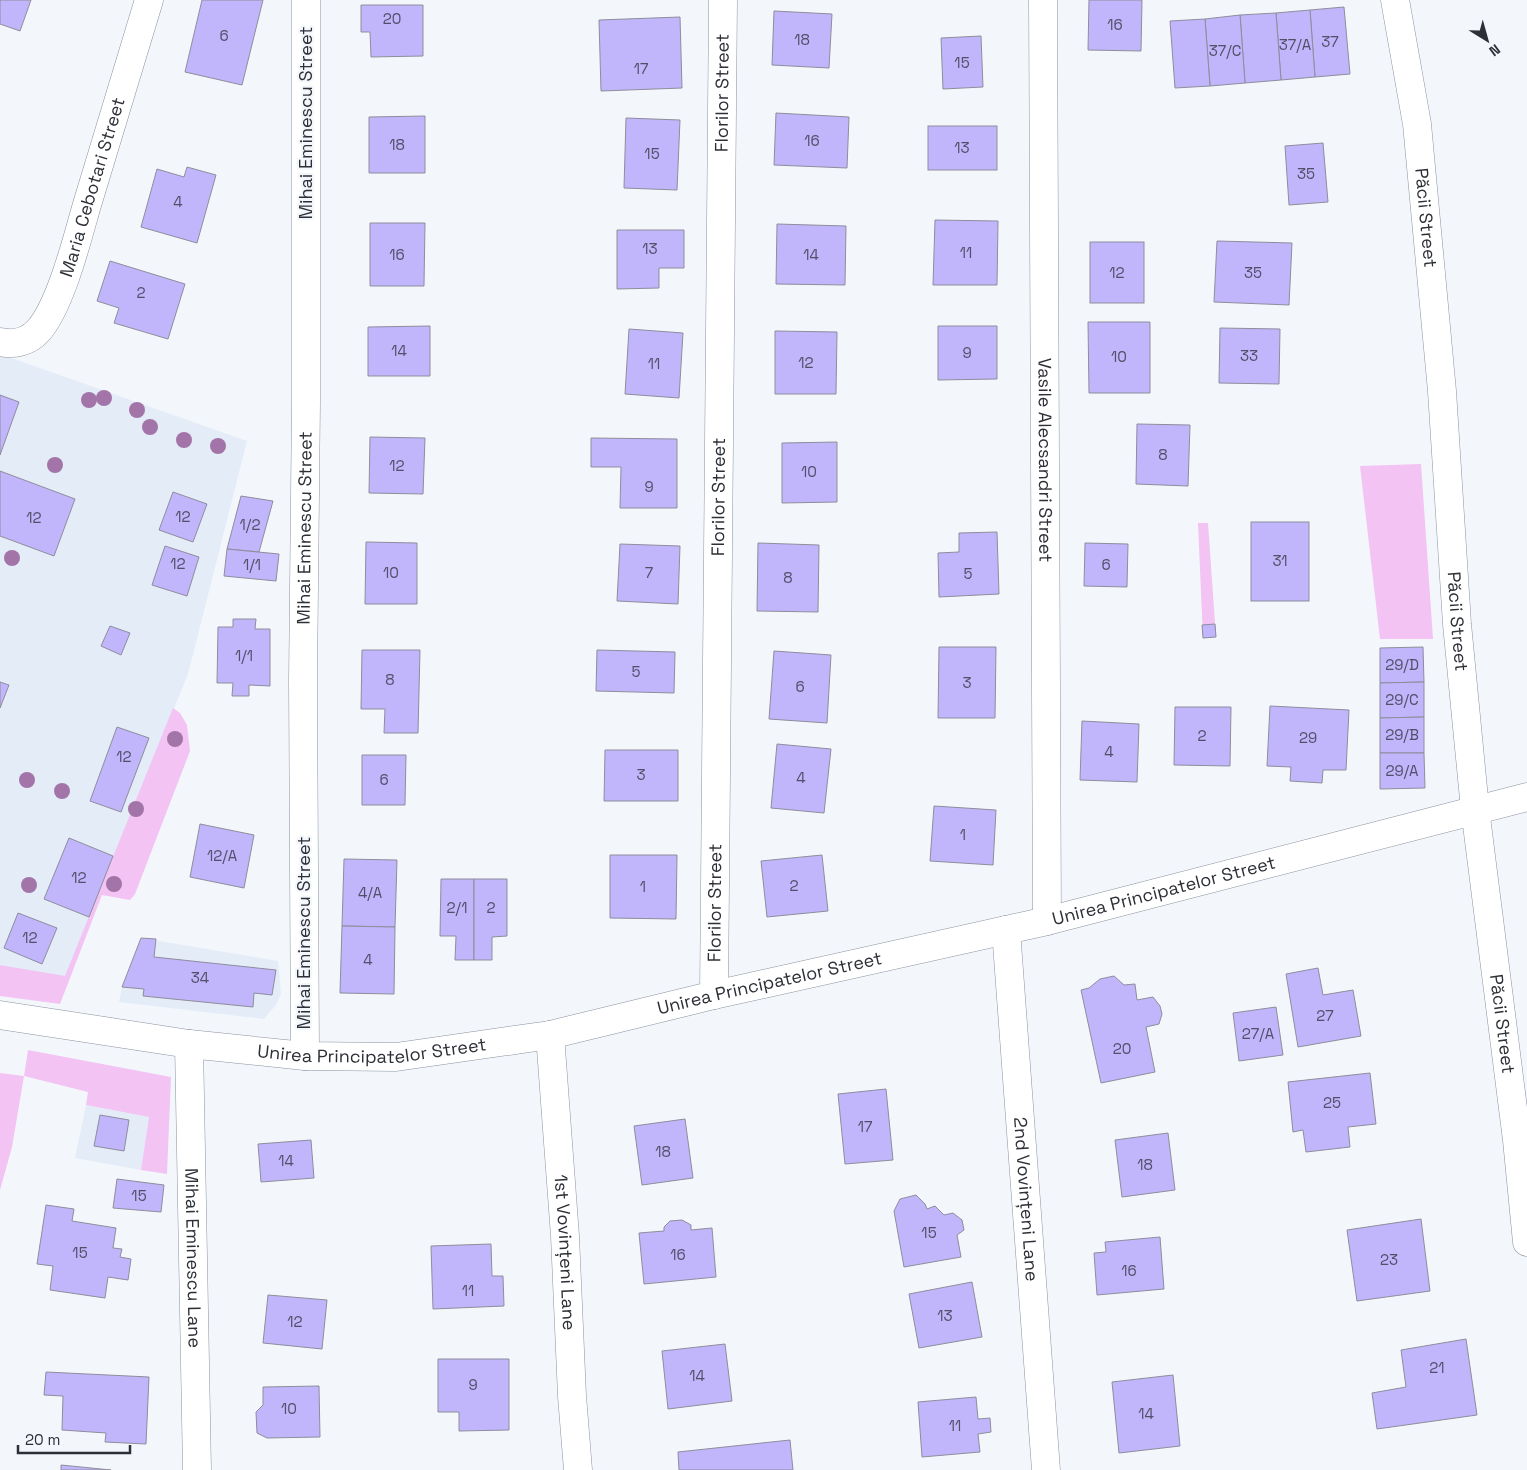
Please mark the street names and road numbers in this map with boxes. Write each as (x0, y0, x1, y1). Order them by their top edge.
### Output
street label: Mihai Eminescu Street (294, 26, 317, 220)
street label: Florilor Street (710, 34, 734, 152)
street label: Maria Cebotari Street (54, 95, 130, 280)
street label: Păcii Street (1410, 167, 1442, 268)
street label: Vasile Alecsandri Street (1034, 358, 1057, 562)
street label: Mihai Eminescu Street (292, 431, 317, 625)
street label: Florilor Street (706, 438, 730, 556)
street label: Păcii Street (1443, 571, 1474, 672)
street label: Mihai Eminescu Street (292, 836, 315, 1030)
street label: Florilor Street (702, 844, 726, 962)
street label: Unirea Principatelor Street (1050, 850, 1278, 930)
street label: Unirea Principatelor Street (655, 946, 884, 1019)
street label: Păcii Street (1485, 973, 1520, 1075)
street label: Unirea Principatelor Street (256, 1032, 488, 1068)
street label: 2nd Vovințeni Lane (1009, 1116, 1044, 1282)
street label: Mihai Eminescu Lane (180, 1168, 207, 1348)
street label: 1st Vovințeni Lane (549, 1174, 581, 1331)

